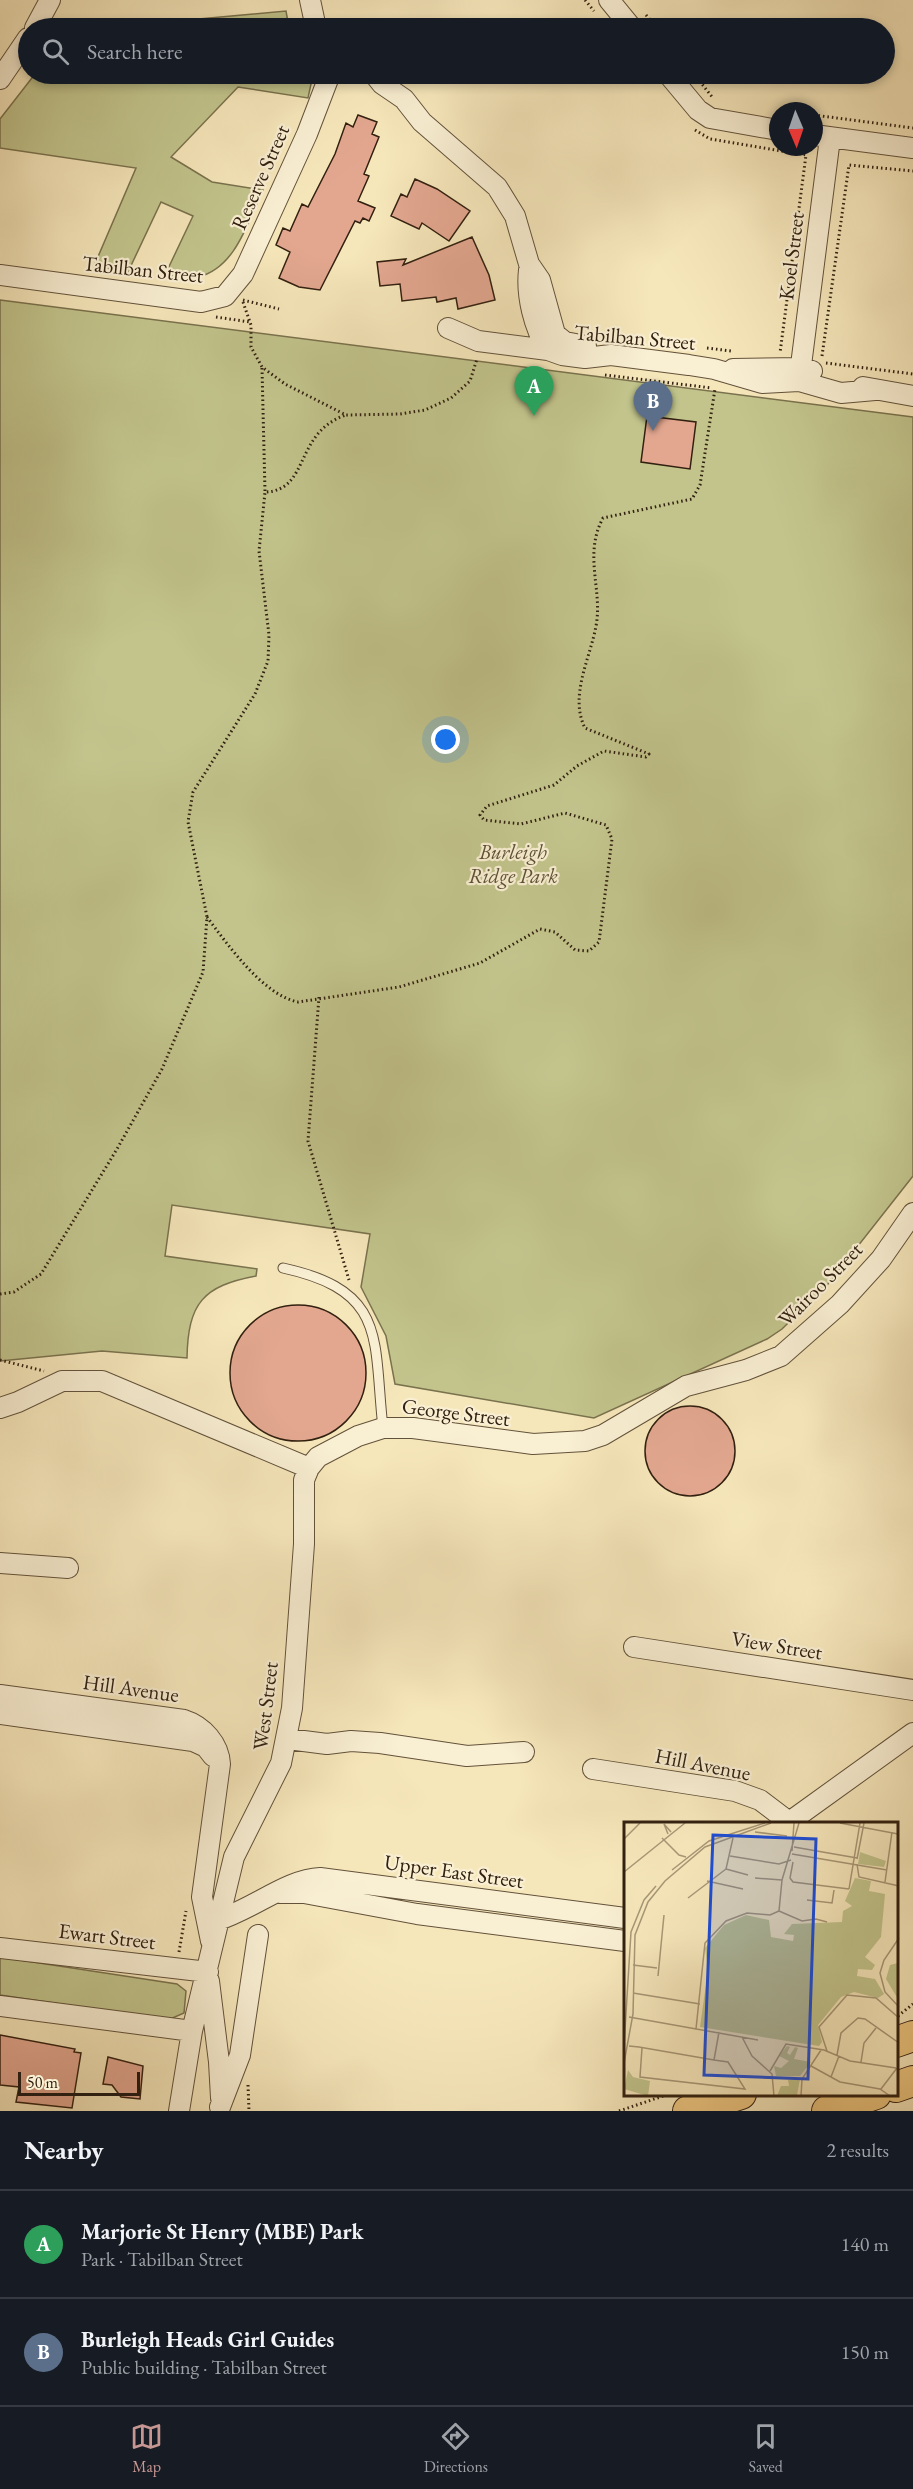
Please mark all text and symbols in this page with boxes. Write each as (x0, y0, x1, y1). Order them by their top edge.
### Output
search box (18, 18, 895, 84)
icon: search (39, 35, 72, 68)
text: Search here (87, 37, 182, 66)
north arrow (769, 102, 823, 156)
street label: Reserve Street (225, 120, 295, 234)
street label: Koel Street (772, 210, 810, 301)
street label: Tabilban Street (81, 249, 205, 289)
street label: Tabilban Street (573, 318, 697, 356)
pin: A (514, 366, 554, 416)
pin: B (634, 382, 672, 431)
your location (431, 725, 460, 754)
park label: Burleigh Ridge Park (468, 838, 558, 889)
street label: Wairoo Street (772, 1236, 868, 1332)
street label: George Street (401, 1392, 512, 1432)
street label: View Street (730, 1624, 825, 1666)
street label: West Street (246, 1660, 284, 1752)
street label: Hill Avenue (81, 1668, 181, 1708)
street label: Hill Avenue (653, 1742, 753, 1786)
inset map (624, 1822, 898, 2096)
street label: Upper East Street (383, 1848, 526, 1894)
street label: Ewart Street (57, 1917, 157, 1955)
scale bar (18, 2069, 140, 2096)
text: 50 m (27, 2072, 58, 2093)
text: Nearby (24, 2133, 104, 2167)
text: 2 results (826, 2137, 889, 2163)
text: Marjorie St Henry (MBE) Park (81, 2217, 364, 2246)
text: A (36, 2231, 51, 2257)
text: 140 m (841, 2231, 889, 2257)
text: Park · Tabilban Street (81, 2246, 243, 2272)
text: Burleigh Heads Girl Guides (81, 2325, 334, 2354)
text: B (37, 2339, 50, 2365)
text: 150 m (841, 2339, 889, 2365)
text: Public building · Tabilban Street (81, 2354, 327, 2380)
tab: Map (130, 2420, 163, 2477)
tab: Directions (424, 2420, 488, 2477)
tab: Saved (748, 2420, 783, 2477)

